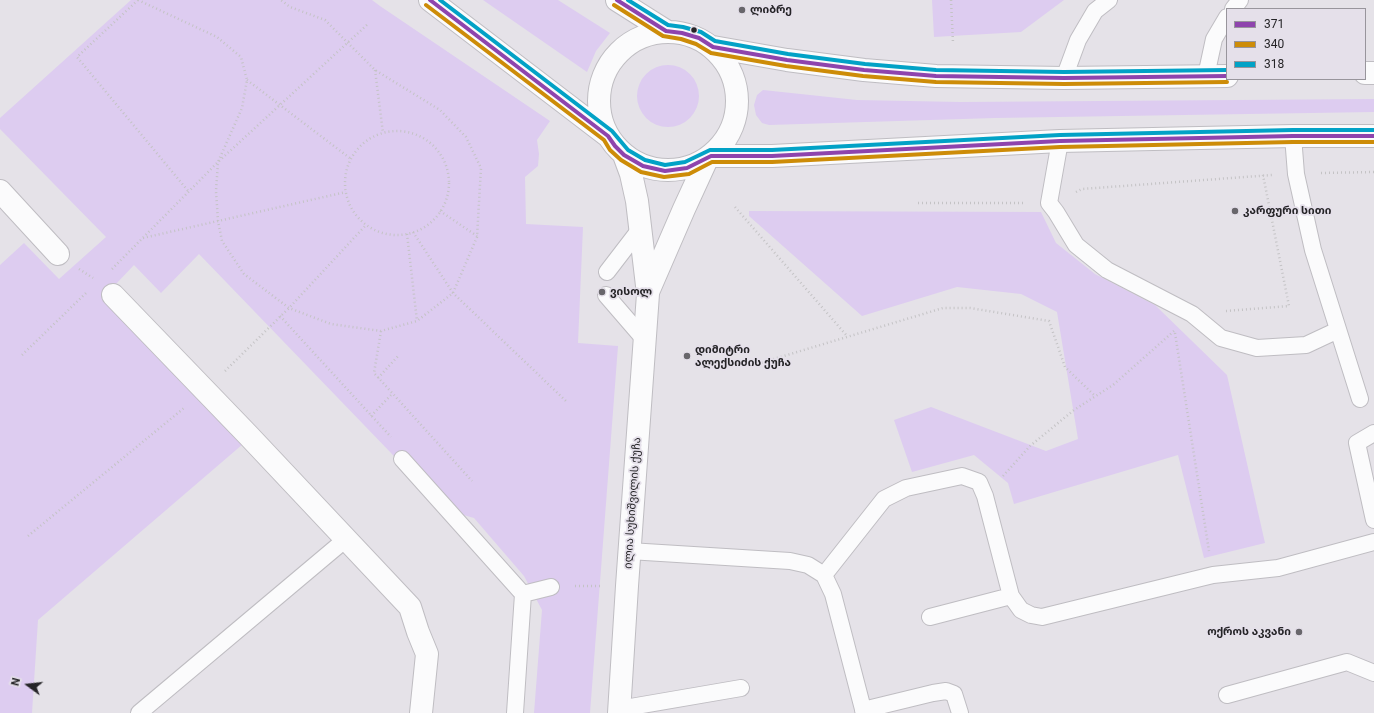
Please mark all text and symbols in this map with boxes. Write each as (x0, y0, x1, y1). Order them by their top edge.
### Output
place label: ლიბრე (750, 3, 792, 17)
marker: ლიბრე (737, 5, 747, 15)
legend (1226, 8, 1366, 80)
text: 371 (1264, 17, 1284, 31)
unlabelled marker (689, 25, 699, 35)
text: 340 (1264, 37, 1284, 51)
text: 318 (1264, 57, 1284, 71)
place label: კარფური სითი (1243, 204, 1331, 218)
marker: კარფური სითი (1230, 206, 1240, 216)
place label: ვისოლ (610, 285, 652, 299)
marker: ვისოლ (597, 287, 607, 297)
place label: დიმიტრი ალექსიძის ქუჩა (695, 343, 791, 369)
marker: დიმიტრი ალექსიძის ქუჩა (682, 351, 692, 361)
street label: ილია სუხიშვილის ქუჩა (622, 437, 644, 569)
place label: ოქროს აკვანი (1207, 625, 1291, 639)
marker: ოქროს აკვანი (1294, 627, 1304, 637)
north arrow (8, 665, 48, 705)
text: N (9, 676, 23, 687)

